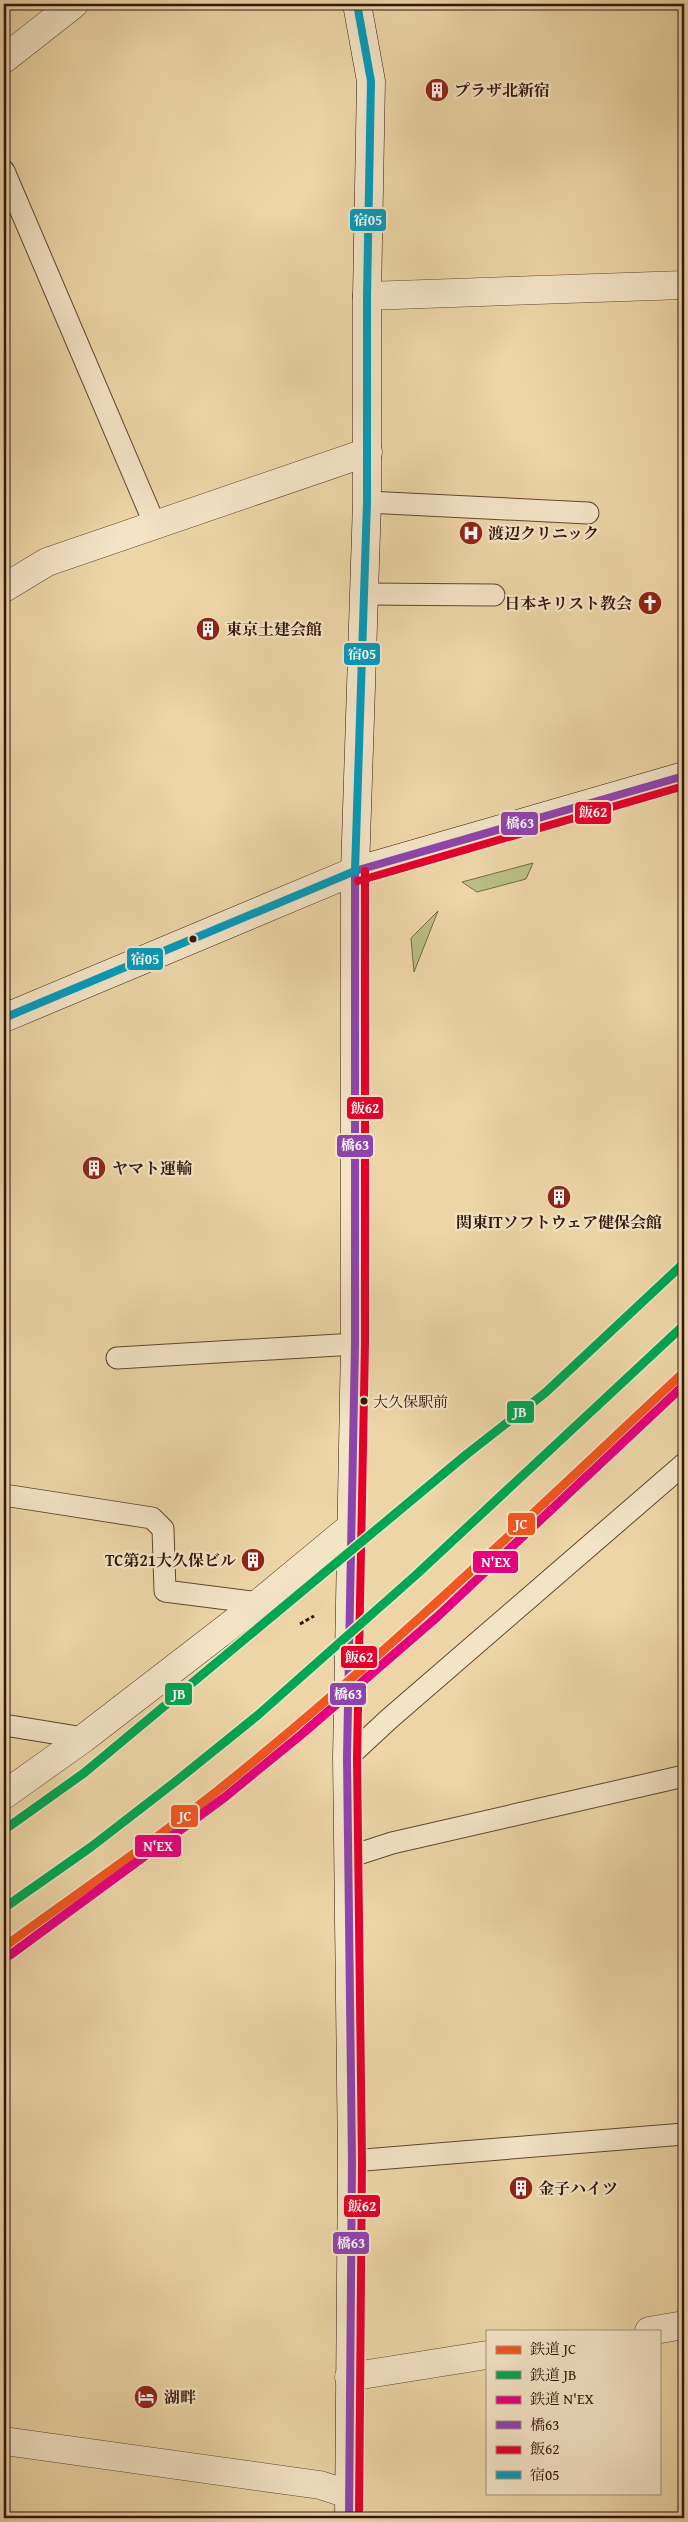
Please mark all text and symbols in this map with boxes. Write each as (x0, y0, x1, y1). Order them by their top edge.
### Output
building icon: プラザ北新宿 (424, 77, 450, 103)
place label: プラザ北新宿 (454, 78, 550, 102)
line badge: 宿05 (349, 208, 387, 232)
text: 宿05 (354, 210, 382, 230)
hospital icon: 渡辺クリニック (458, 520, 484, 546)
place label: 渡辺クリニック (488, 521, 599, 545)
church icon: 日本キリスト教会 (637, 590, 663, 616)
place label: 日本キリスト教会 (504, 591, 632, 615)
building icon: 東京土建会館 (195, 616, 221, 642)
place label: 東京土建会館 (226, 617, 322, 641)
line badge: 宿05 (343, 642, 381, 666)
text: 宿05 (348, 644, 376, 664)
line badge: 飯62 (574, 801, 612, 825)
text: 飯62 (579, 802, 607, 822)
line badge: 橋63 (500, 811, 539, 836)
text: 橋63 (506, 813, 534, 833)
unlabelled marker (188, 934, 198, 944)
line badge: 宿05 (126, 947, 164, 971)
text: 宿05 (131, 949, 159, 969)
line badge: 飯62 (346, 1096, 384, 1120)
text: 飯62 (351, 1098, 379, 1118)
line badge: 橋63 (336, 1134, 374, 1158)
text: 橋63 (341, 1135, 369, 1155)
building icon: ヤマト運輸 (81, 1155, 107, 1181)
place label: ヤマト運輸 (112, 1156, 193, 1180)
building icon: 関東ITソフトウェア健保会館 (546, 1184, 572, 1210)
place label: 関東ITソフトウェア健保会館 (456, 1210, 662, 1234)
place label: 大久保駅前 (373, 1391, 448, 1412)
marker: 大久保駅前 (359, 1396, 369, 1406)
line badge: JB (506, 1400, 535, 1424)
text: JB (511, 1402, 527, 1422)
line badge: JC (507, 1512, 536, 1536)
text: JC (513, 1514, 527, 1534)
building icon: TC第21大久保ビル (240, 1547, 266, 1573)
place label: TC第21大久保ビル (105, 1548, 236, 1572)
line badge: N'EX (472, 1550, 519, 1574)
text: N'EX (481, 1552, 511, 1572)
line badge: 飯62 (340, 1645, 378, 1669)
text: 飯62 (345, 1647, 373, 1667)
line badge: JB (164, 1682, 193, 1706)
line badge: 橋63 (329, 1682, 367, 1706)
text: JB (170, 1684, 186, 1704)
text: 橋63 (334, 1684, 362, 1704)
line badge: JC (170, 1804, 199, 1828)
text: JC (177, 1806, 191, 1826)
line badge: N'EX (134, 1834, 182, 1858)
text: N'EX (143, 1836, 173, 1856)
building icon: 金子ハイツ (508, 2175, 534, 2201)
place label: 金子ハイツ (538, 2176, 618, 2200)
line badge: 飯62 (343, 2194, 381, 2218)
text: 飯62 (348, 2196, 376, 2216)
line badge: 橋63 (332, 2231, 370, 2255)
text: 橋63 (337, 2233, 365, 2253)
legend (486, 2330, 660, 2494)
text: 鉄道 JC (530, 2338, 576, 2359)
text: 鉄道 JB (530, 2364, 577, 2385)
hotel icon: 湖畔 (133, 2384, 159, 2410)
place label: 湖畔 (164, 2385, 196, 2409)
text: 鉄道 N'EX (530, 2388, 595, 2409)
text: 橋63 (530, 2414, 559, 2435)
text: 飯62 (530, 2438, 559, 2459)
text: 宿05 (530, 2464, 559, 2485)

